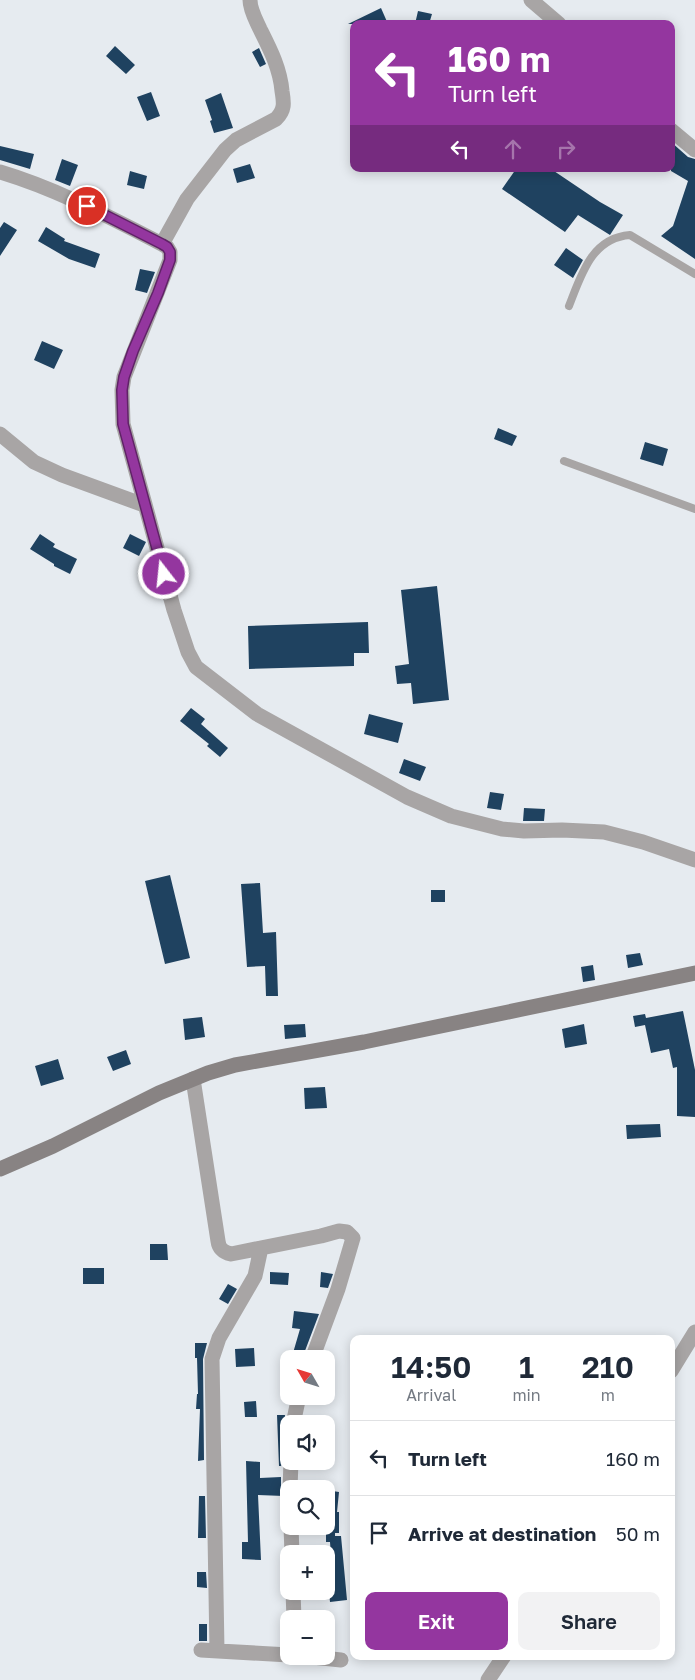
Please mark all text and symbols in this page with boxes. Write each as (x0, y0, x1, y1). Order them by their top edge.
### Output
text: 160 m (448, 38, 550, 80)
icon: left (365, 40, 430, 105)
text: Turn left (448, 80, 537, 107)
icon: left (446, 135, 474, 163)
icon: ahead (499, 135, 527, 163)
icon: right (552, 135, 580, 163)
pin (66, 185, 108, 227)
icon: arrive (73, 192, 101, 220)
position arrow (137, 547, 189, 599)
text: 14:50 (391, 1349, 471, 1385)
text: 1 (519, 1349, 534, 1385)
text: 210 (582, 1349, 634, 1385)
north arrow (280, 1350, 335, 1405)
map controls (280, 1350, 335, 1665)
text: Arrival (406, 1385, 456, 1405)
text: min (512, 1385, 541, 1405)
text: m (601, 1385, 615, 1405)
button: sound (280, 1415, 335, 1470)
icon: left (365, 1444, 393, 1472)
text: Turn left (408, 1447, 487, 1470)
text: 160 m (606, 1447, 660, 1470)
button: search (280, 1480, 335, 1535)
icon: arrive (365, 1519, 393, 1547)
text: Arrive at destination (408, 1522, 596, 1545)
text: 50 m (616, 1522, 660, 1545)
button: + (280, 1545, 335, 1600)
button: Exit (365, 1592, 508, 1650)
button: Share (518, 1592, 660, 1650)
button: − (280, 1610, 335, 1665)

